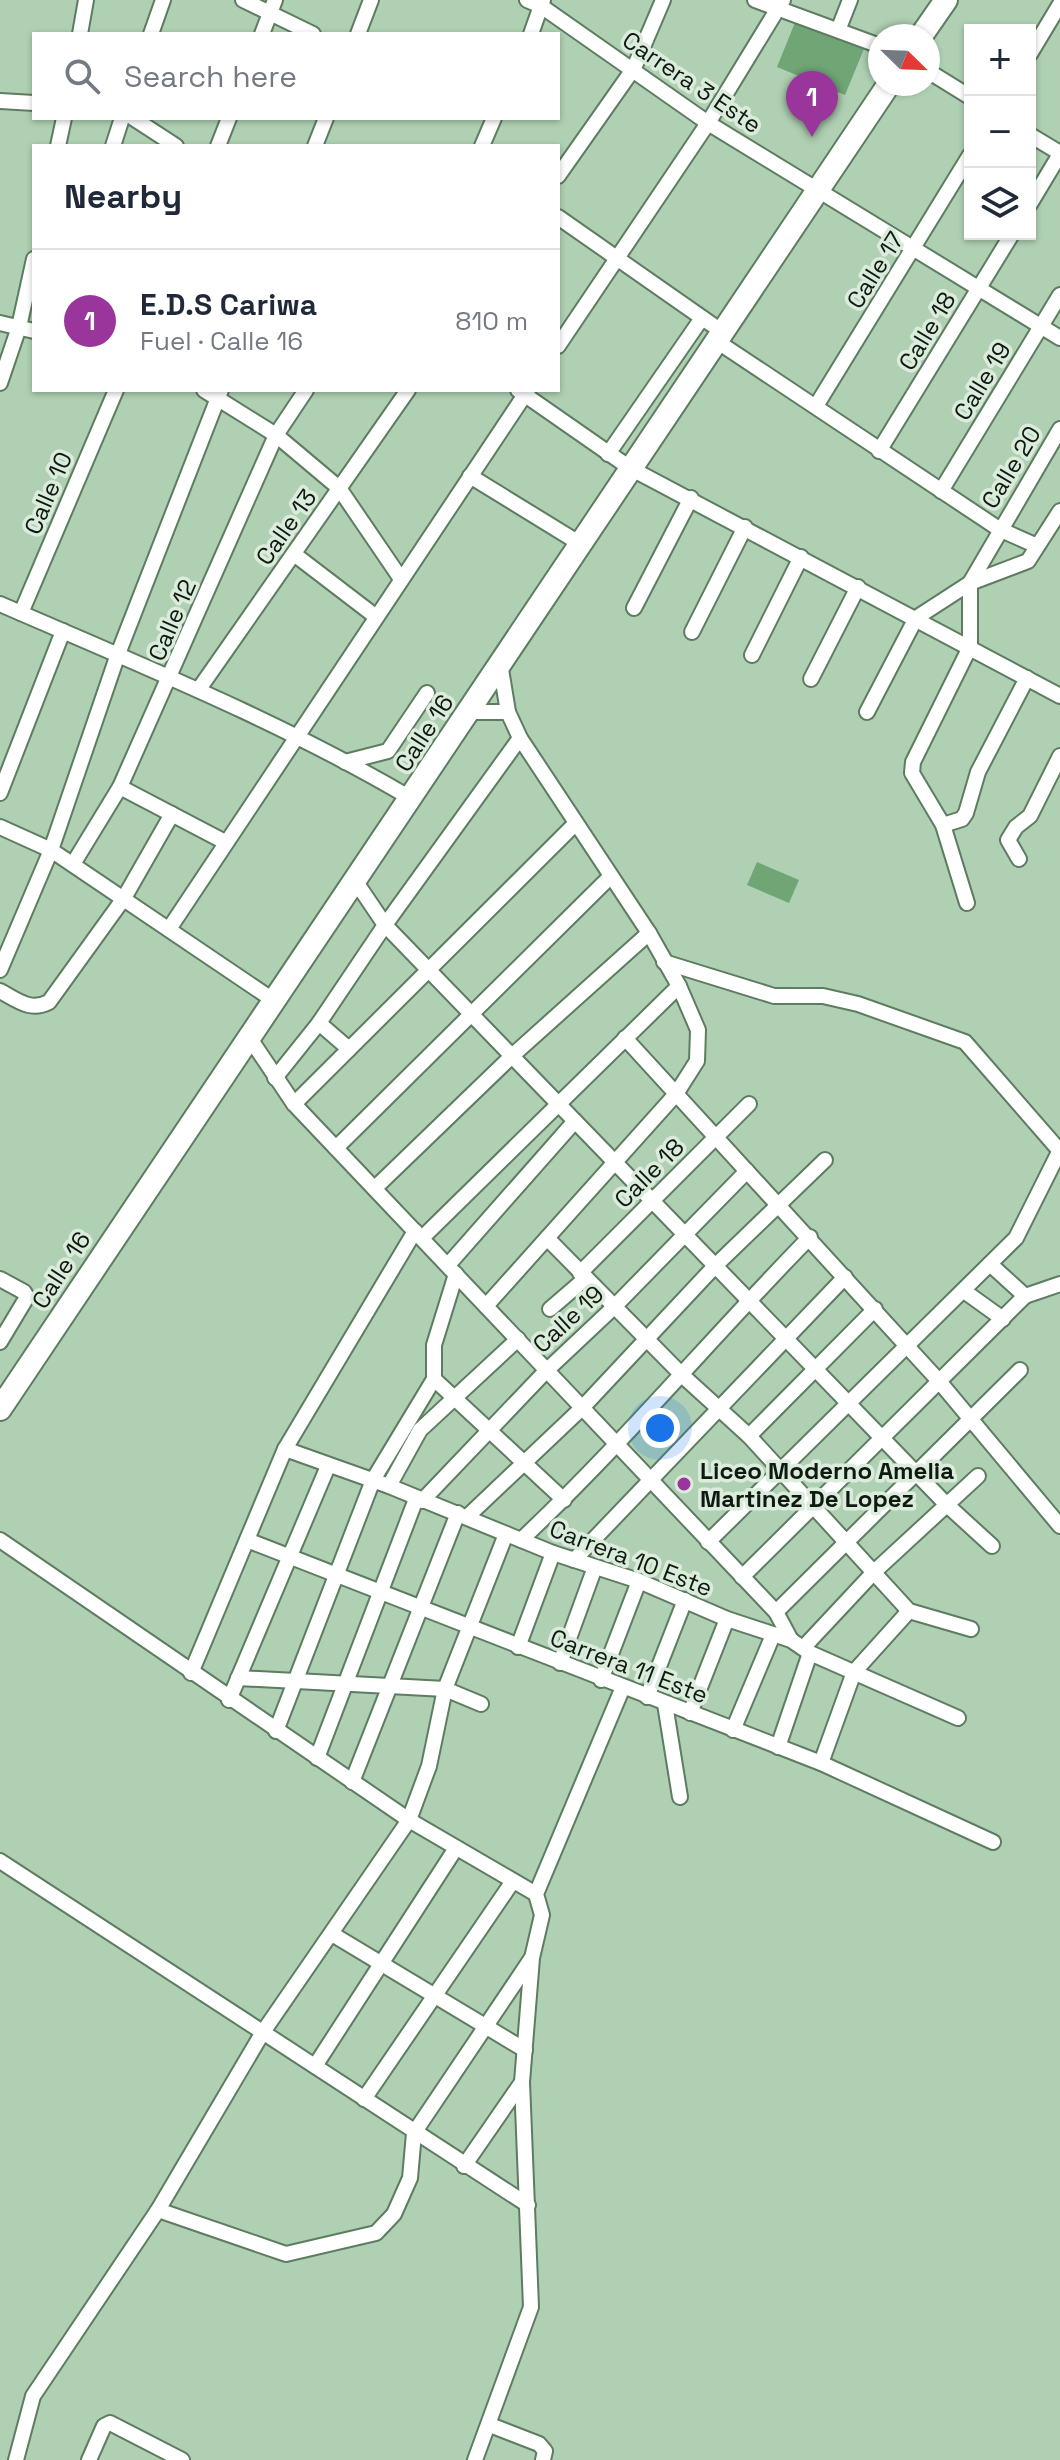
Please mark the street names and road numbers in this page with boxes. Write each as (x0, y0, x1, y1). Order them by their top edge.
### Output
street label: Carrera 3 Este (617, 24, 767, 140)
street label: Calle 17 (839, 226, 911, 314)
street label: Calle 18 (891, 286, 963, 376)
street label: Calle 19 (947, 336, 1017, 426)
street label: Calle 20 (974, 420, 1048, 514)
street label: Calle 10 (17, 447, 79, 539)
street label: Calle 13 (249, 483, 323, 571)
street label: Calle 12 (141, 574, 203, 666)
street label: Calle 16 (388, 688, 460, 778)
street label: Calle 18 (608, 1132, 690, 1214)
street label: Calle 16 (25, 1225, 97, 1315)
street label: Calle 19 (526, 1278, 610, 1360)
street label: Carrera 10 Este (545, 1513, 717, 1603)
street label: Carrera 11 Este (546, 1622, 712, 1710)

